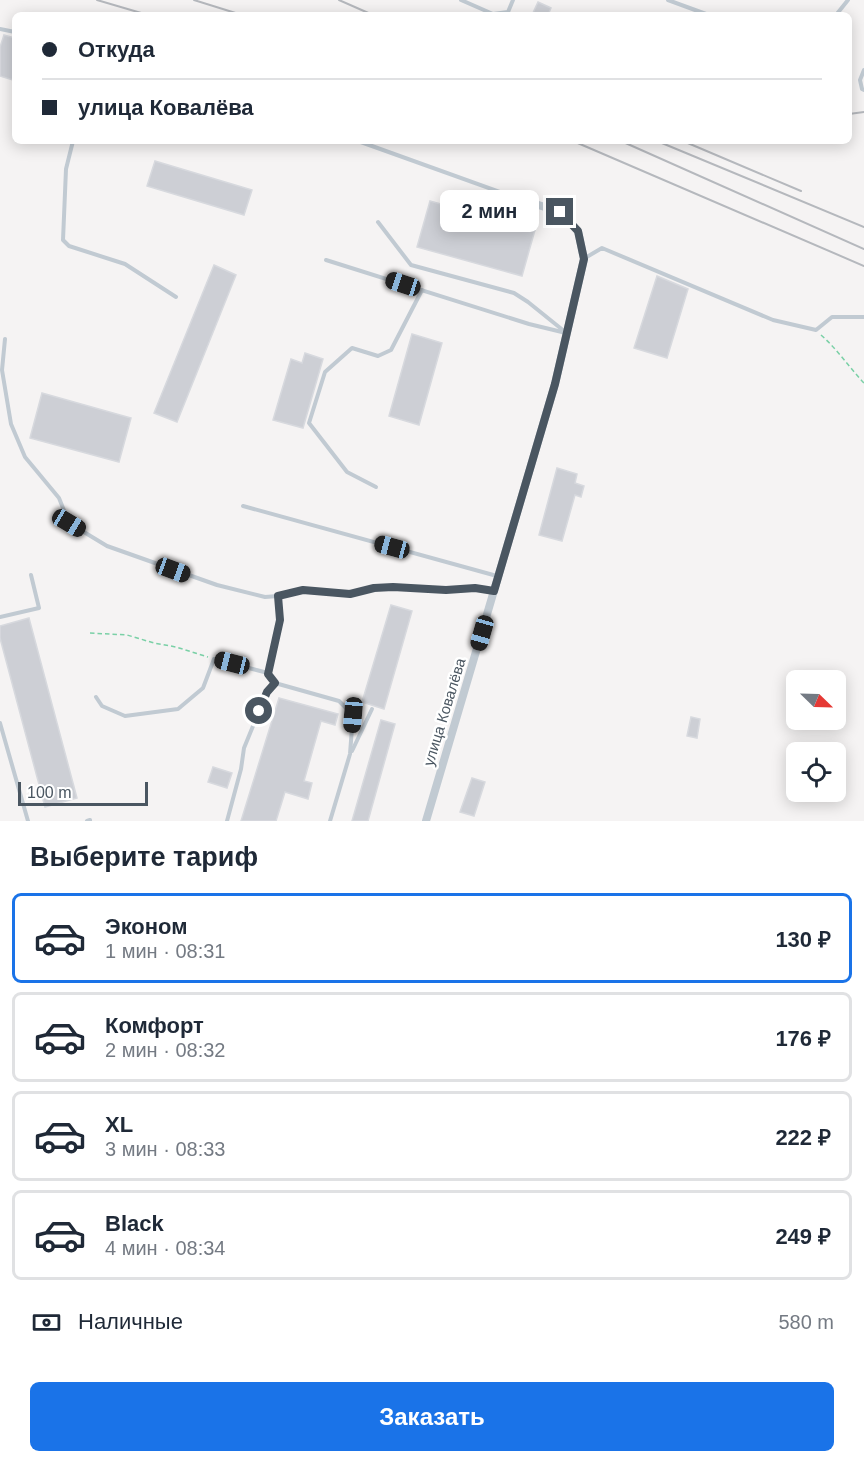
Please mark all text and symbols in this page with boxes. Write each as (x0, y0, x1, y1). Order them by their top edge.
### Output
text: Откуда (78, 37, 155, 62)
text: улица Ковалёва (78, 95, 254, 120)
callout: 2 мин (440, 191, 539, 233)
route end (546, 198, 573, 225)
text: 2 мин (462, 200, 517, 222)
car (383, 270, 423, 298)
car (49, 506, 89, 540)
car (372, 534, 412, 560)
car (153, 555, 193, 585)
car (468, 613, 496, 653)
car (212, 650, 252, 676)
street label: улица Ковалёва (420, 655, 469, 768)
north arrow (786, 670, 846, 730)
map controls (786, 670, 846, 802)
car (342, 696, 364, 734)
route start (245, 697, 272, 724)
button: locate (786, 742, 846, 802)
scale bar (18, 779, 148, 806)
text: 100 m (27, 784, 71, 801)
text: Выберите тариф (30, 842, 258, 872)
icon: car (33, 911, 87, 965)
text: Эконом (105, 914, 188, 939)
text: 130 ₽ (775, 927, 831, 952)
text: 1 мин · 08:31 (105, 940, 225, 962)
icon: car (33, 1010, 87, 1064)
text: Комфорт (105, 1013, 204, 1038)
text: 176 ₽ (775, 1026, 831, 1051)
text: 2 мин · 08:32 (105, 1039, 225, 1061)
icon: car (33, 1109, 87, 1163)
text: XL (105, 1112, 133, 1137)
text: 222 ₽ (775, 1125, 831, 1150)
text: 3 мин · 08:33 (105, 1138, 225, 1160)
icon: car (33, 1208, 87, 1262)
text: Black (105, 1211, 164, 1236)
text: 249 ₽ (775, 1224, 831, 1249)
text: 4 мин · 08:34 (105, 1237, 225, 1259)
icon: cash (30, 1306, 63, 1339)
text: Наличные (78, 1309, 183, 1334)
text: 580 m (778, 1311, 834, 1333)
button: Заказать (30, 1382, 834, 1451)

